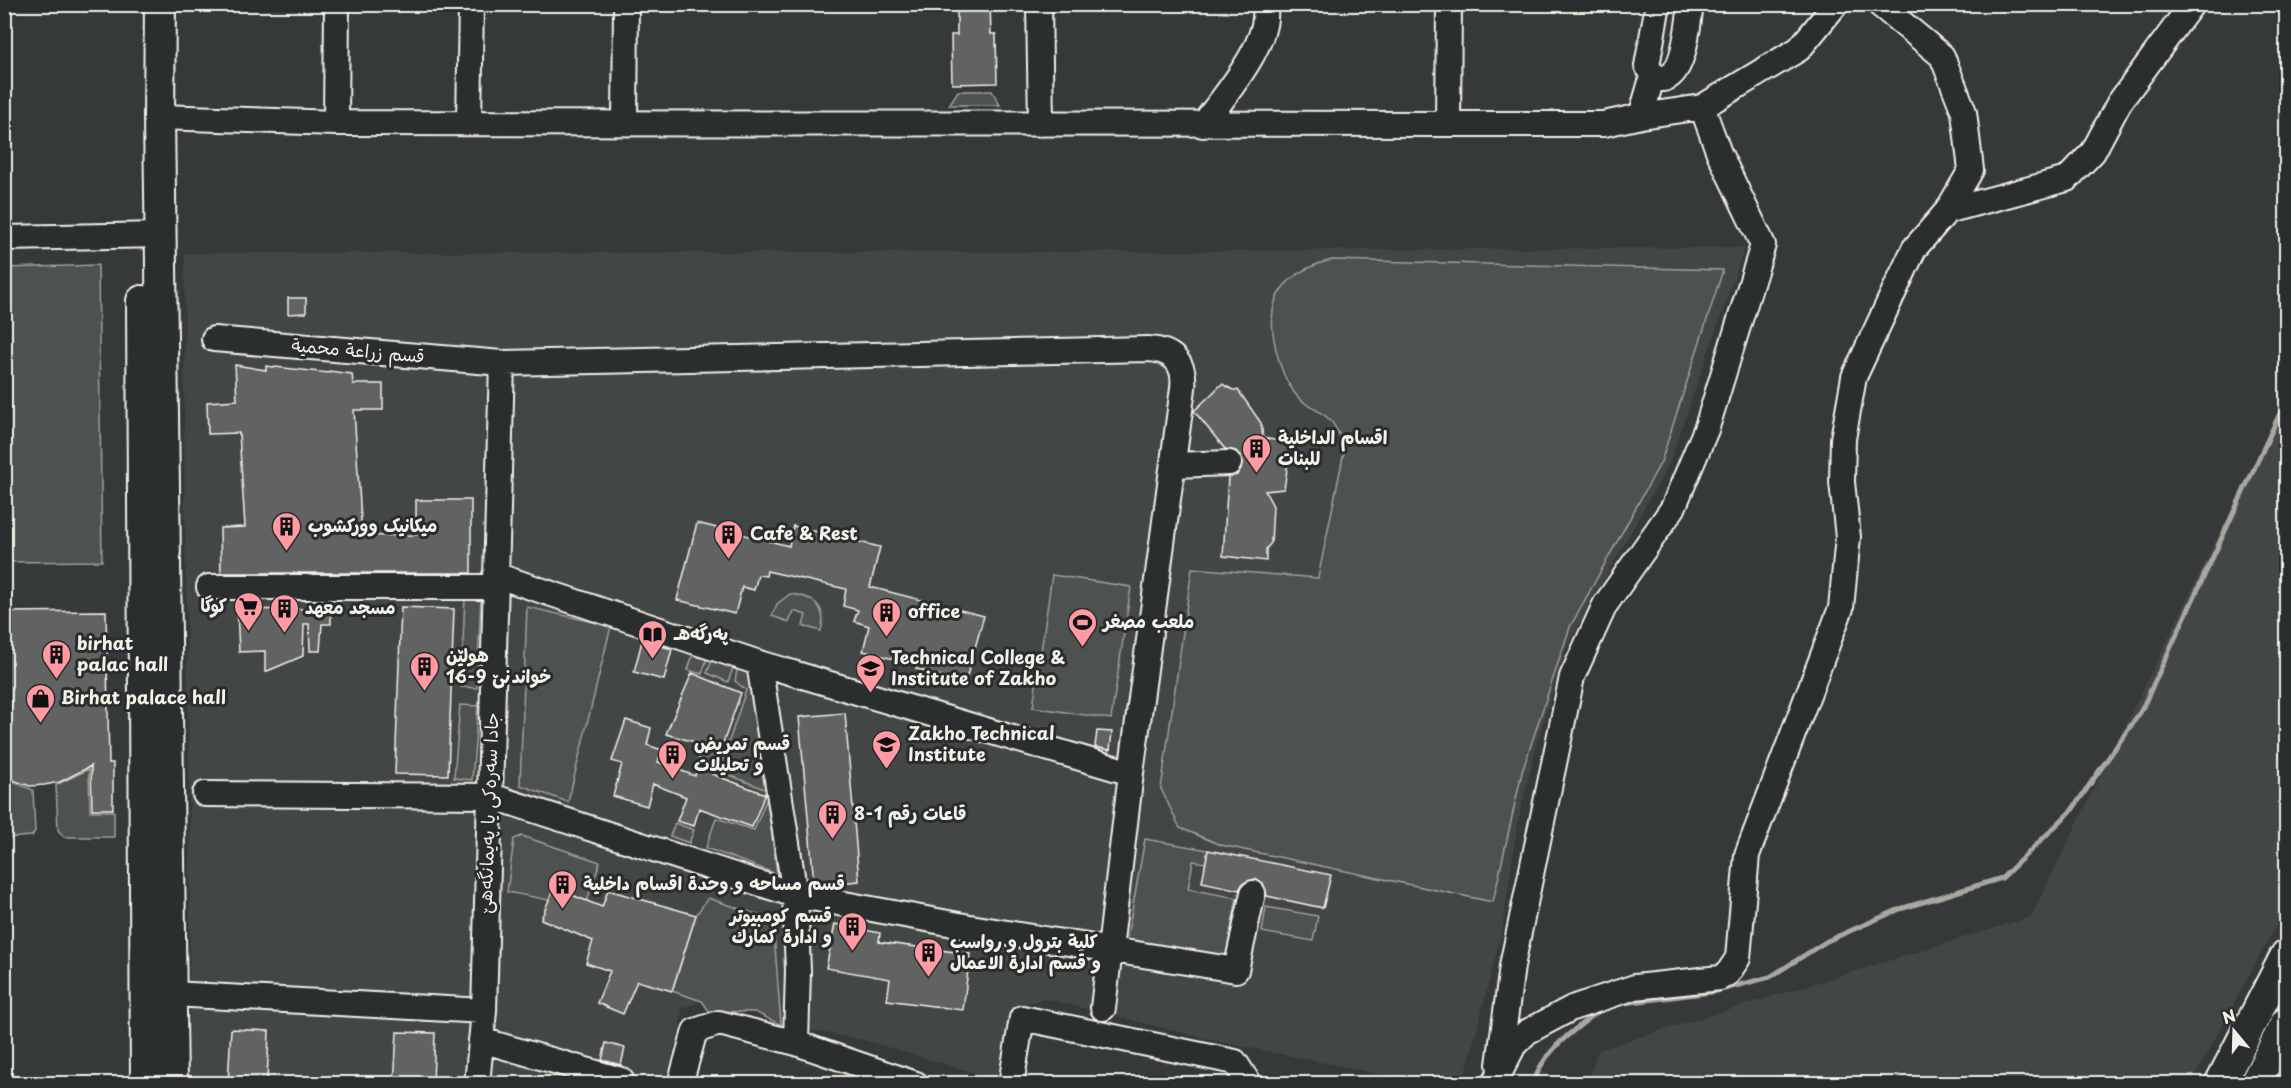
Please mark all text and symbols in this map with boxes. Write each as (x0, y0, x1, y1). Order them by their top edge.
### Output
street label: قسم زراعة محمية (290, 330, 426, 371)
place label: اقسام الداخلیة للبنات (1278, 423, 1387, 471)
building icon: اقسام الداخلیة للبنات (1241, 432, 1273, 474)
building icon: میکانیک وورکشوب (271, 510, 303, 552)
place label: میکانیک وورکشوب (308, 511, 437, 538)
building icon: Cafe & Rest (713, 518, 745, 560)
place label: Cafe & Rest (750, 519, 858, 546)
supermarket icon: كوگا (232, 590, 264, 632)
place label: كوگا (200, 591, 227, 618)
building icon: مسجد معهد (268, 592, 300, 634)
place label: مسجد معهد (305, 593, 396, 620)
building icon: office (871, 596, 903, 638)
place label: office (908, 597, 960, 624)
sports icon: ملعب مصغر (1066, 606, 1098, 648)
place label: ملعب مصغر (1101, 607, 1194, 634)
library icon: په‌رگه‌هـ (637, 618, 669, 660)
place label: په‌رگه‌هـ (673, 619, 729, 646)
place label: birhat palac hall (77, 629, 168, 677)
building icon: birhat palac hall (40, 638, 72, 680)
place label: هولێن خواندنێ 9-16 (446, 641, 551, 689)
place label: Technical College & Institute of Zakho (891, 643, 1065, 691)
building icon: هولێن خواندنێ 9-16 (409, 650, 441, 692)
school or university icon: Technical College & Institute of Zakho (854, 652, 886, 694)
shop icon: Birhat palace hall (24, 682, 56, 724)
place label: Birhat palace hall (61, 683, 226, 710)
street label: جادا سه‌ره‌كى يا په‌يمانگه‌هێ (470, 712, 505, 914)
place label: Zakho Technical Institute (908, 719, 1054, 767)
school or university icon: Zakho Technical Institute (871, 728, 903, 770)
place label: قسم تمریض و تحلیلات (694, 729, 790, 777)
building icon: قسم تمریض و تحلیلات (657, 738, 689, 780)
building icon: قاعات رقم 1-8 (817, 798, 849, 840)
place label: قاعات رقم 1-8 (854, 799, 966, 828)
building icon: قسم مساحه‌ و وحدة اقسام داخلية (546, 868, 578, 910)
place label: قسم مساحه‌ و وحدة اقسام داخلية (583, 869, 845, 898)
place label: قسم کومبیوتر و ادارة كمارك (728, 901, 832, 949)
building icon: قسم کومبیوتر و ادارة كمارك (837, 910, 869, 952)
place label: كلية بترول و رواسب و قسم ادارة الاعمال (950, 927, 1101, 977)
building icon: كلية بترول و رواسب و قسم ادارة الاعمال (913, 936, 945, 978)
north arrow (2204, 1001, 2264, 1061)
text: N (2219, 1002, 2239, 1029)

